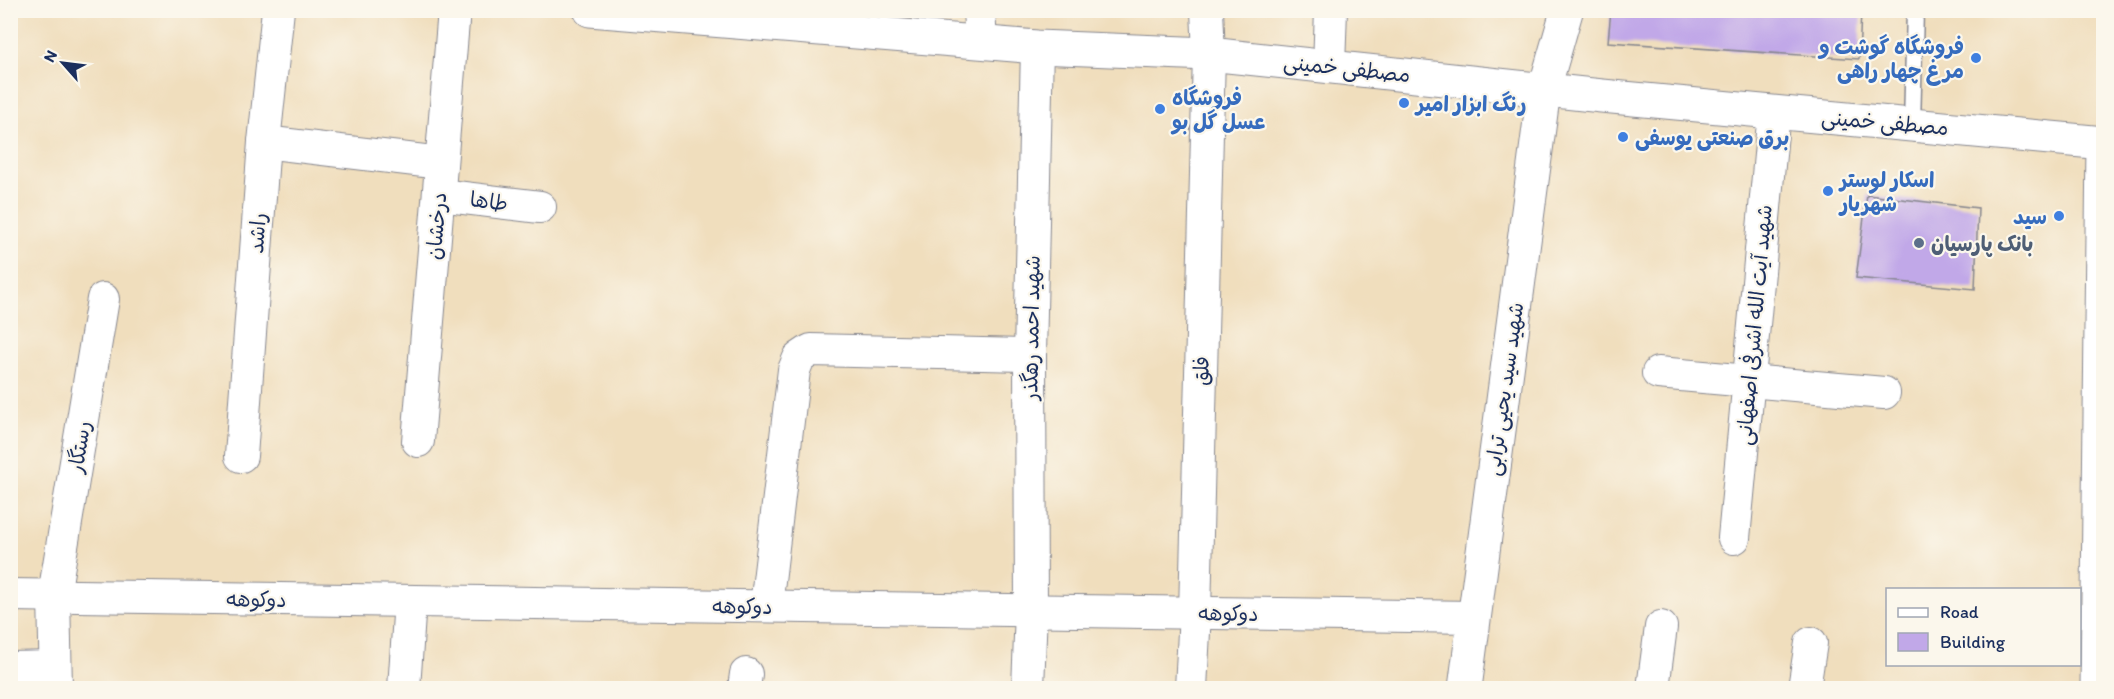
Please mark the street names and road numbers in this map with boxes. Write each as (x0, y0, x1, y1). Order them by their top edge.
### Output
street label: مصطفی خمینی (1282, 49, 1412, 89)
street label: مصطفی خمینی (1820, 104, 1950, 142)
street label: طاها (468, 186, 510, 216)
street label: درخشان (421, 191, 451, 261)
street label: شهید آیت الله اشرفی اصفهانی (1730, 203, 1779, 447)
street label: راشد (243, 212, 271, 254)
street label: شهید احمد رهگذر (1017, 255, 1045, 402)
street label: شهید سید یحیی ترابی (1479, 301, 1531, 478)
street label: فلق (1188, 356, 1214, 386)
street label: رستگار (62, 419, 95, 476)
street label: دوکوهه (225, 586, 287, 613)
street label: دوکوهه (711, 593, 773, 620)
street label: دوکوهه (1197, 600, 1259, 627)

